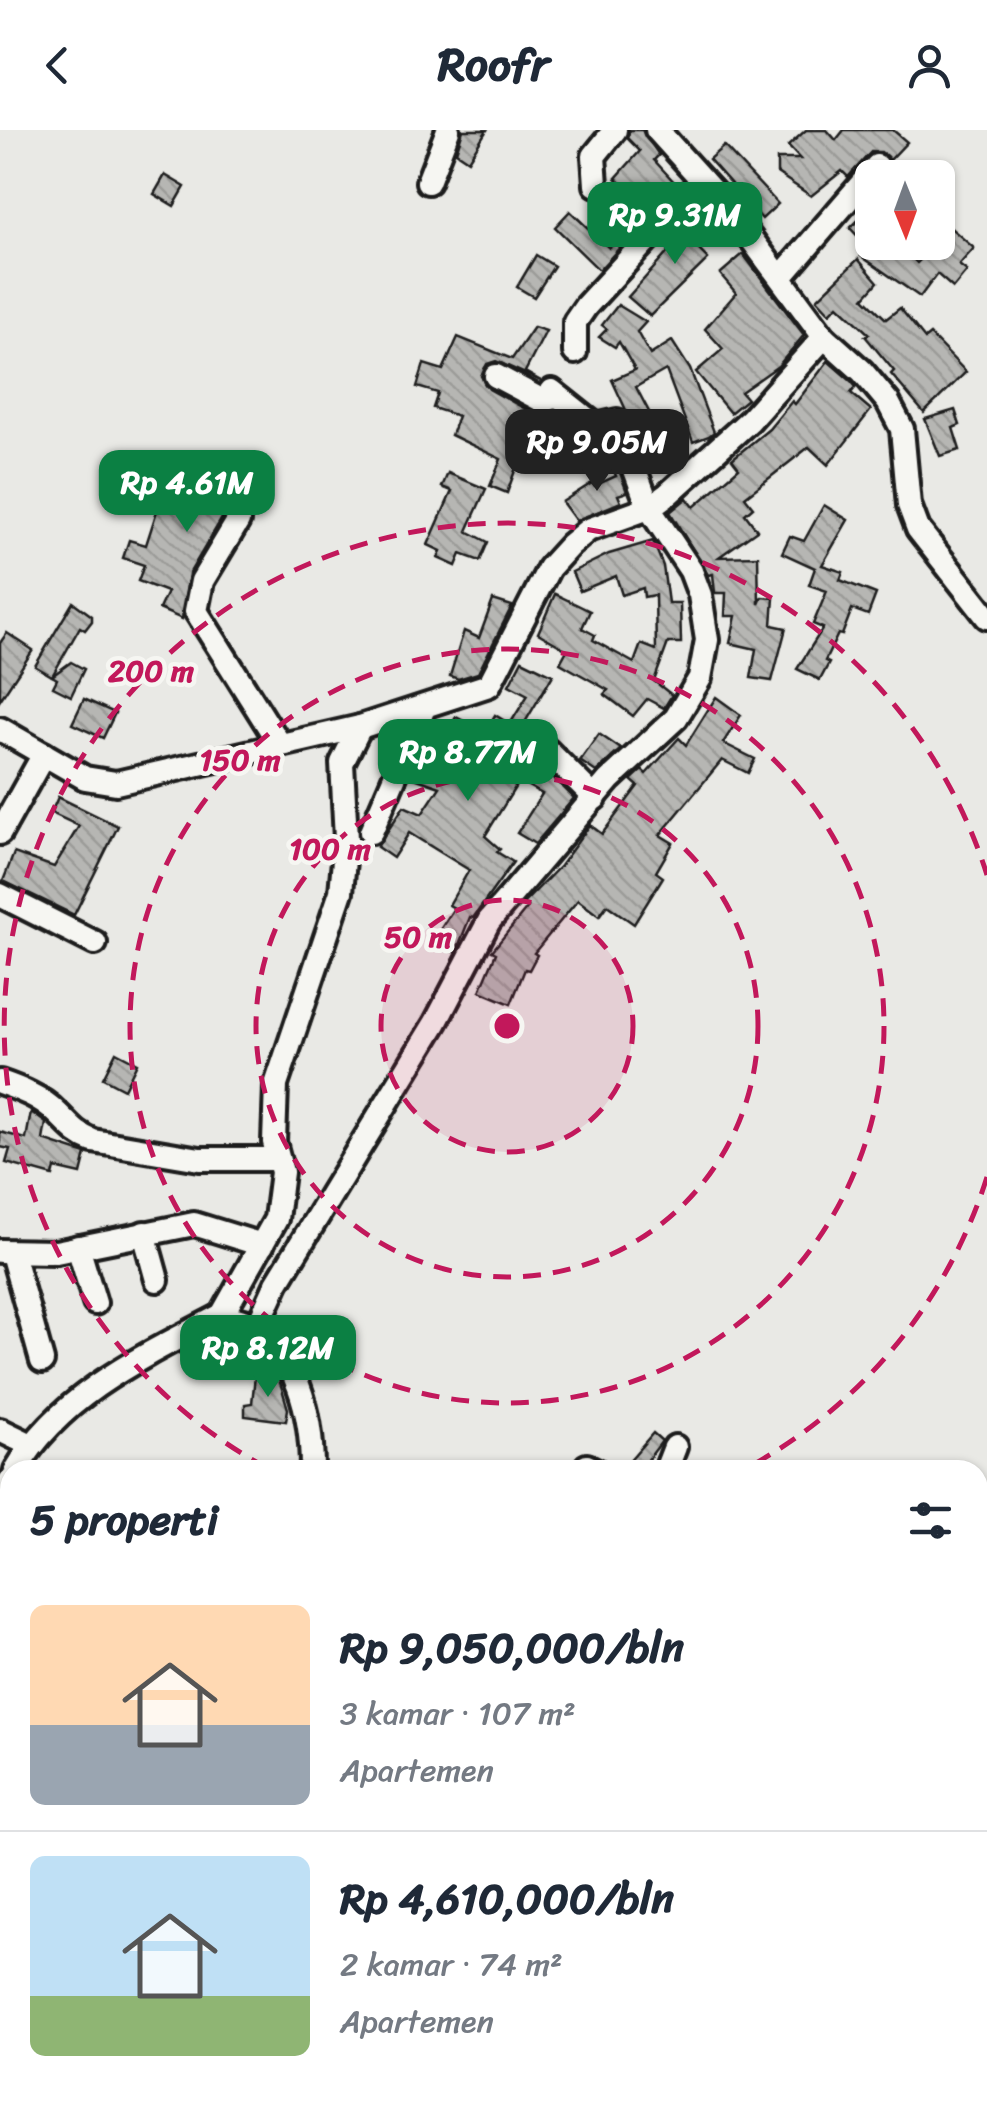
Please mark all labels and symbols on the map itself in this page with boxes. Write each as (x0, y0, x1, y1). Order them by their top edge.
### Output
north arrow (855, 160, 955, 260)
pin: Rp 9.31M (572, 182, 778, 267)
pin: Rp 9.05M (494, 409, 700, 494)
pin: Rp 4.61M (84, 450, 290, 535)
text: 200 m (108, 644, 194, 698)
pin: Rp 8.77M (365, 719, 571, 804)
text: 150 m (200, 733, 281, 787)
text: 100 m (289, 822, 371, 876)
text: 50 m (384, 910, 452, 964)
centre of rings (489, 1008, 525, 1044)
pin: Rp 8.12M (165, 1315, 371, 1400)

